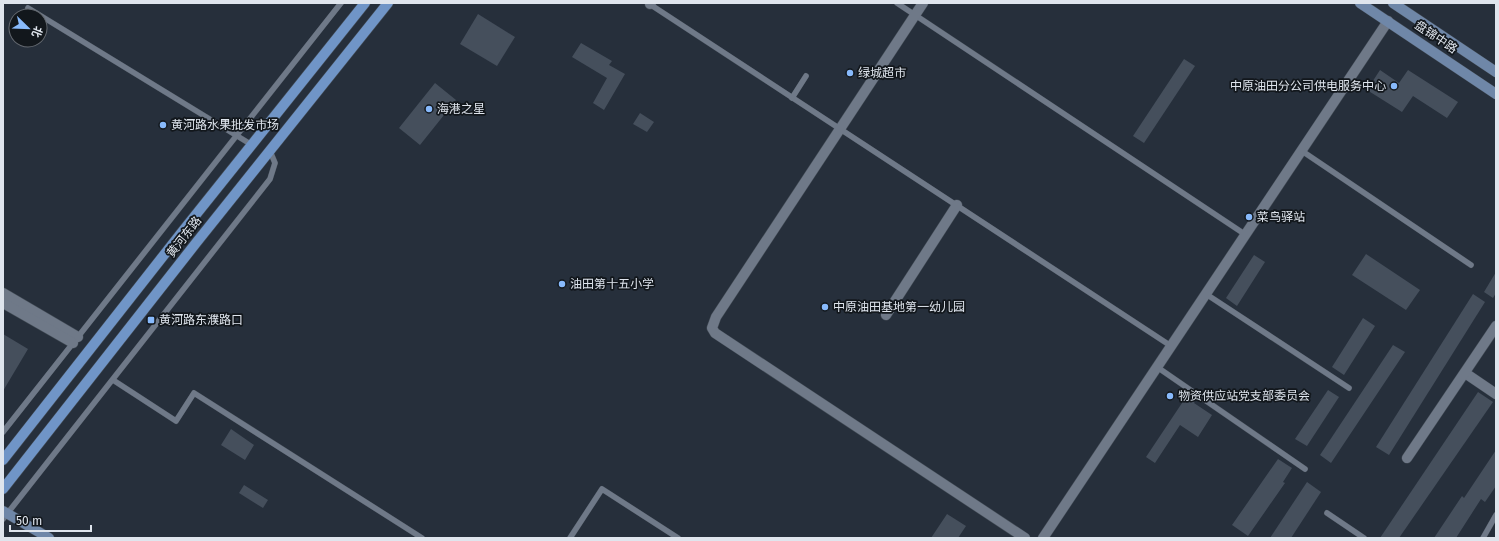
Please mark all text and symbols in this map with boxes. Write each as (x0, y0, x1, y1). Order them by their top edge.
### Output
north arrow (8, 8, 48, 48)
street label: 盘锦中路 (1412, 18, 1460, 56)
text: 北 (29, 24, 45, 39)
place label: 绿城超市 (858, 66, 906, 80)
marker: 绿城超市 (845, 68, 855, 78)
place label: 中原油田分公司供电服务中心 (1230, 79, 1386, 93)
marker: 中原油田分公司供电服务中心 (1389, 81, 1399, 91)
place label: 海港之星 (437, 102, 485, 116)
marker: 海港之星 (424, 104, 434, 114)
place label: 黄河路水果批发市场 (171, 118, 279, 132)
marker: 黄河路水果批发市场 (158, 120, 168, 130)
place label: 菜鸟驿站 (1257, 210, 1305, 224)
marker: 菜鸟驿站 (1244, 212, 1254, 222)
street label: 黄河东路 (164, 214, 204, 260)
place label: 油田第十五小学 (570, 277, 654, 291)
marker: 油田第十五小学 (557, 279, 567, 289)
place label: 中原油田基地第一幼儿园 (833, 300, 965, 314)
marker: 中原油田基地第一幼儿园 (820, 302, 830, 312)
place label: 黄河路东濮路口 (159, 313, 243, 327)
marker: 黄河路东濮路口 (146, 315, 156, 325)
place label: 物资供应站党支部委员会 (1178, 389, 1310, 403)
marker: 物资供应站党支部委员会 (1165, 391, 1175, 401)
scale bar (10, 507, 91, 533)
text: 50 m (16, 514, 42, 528)

